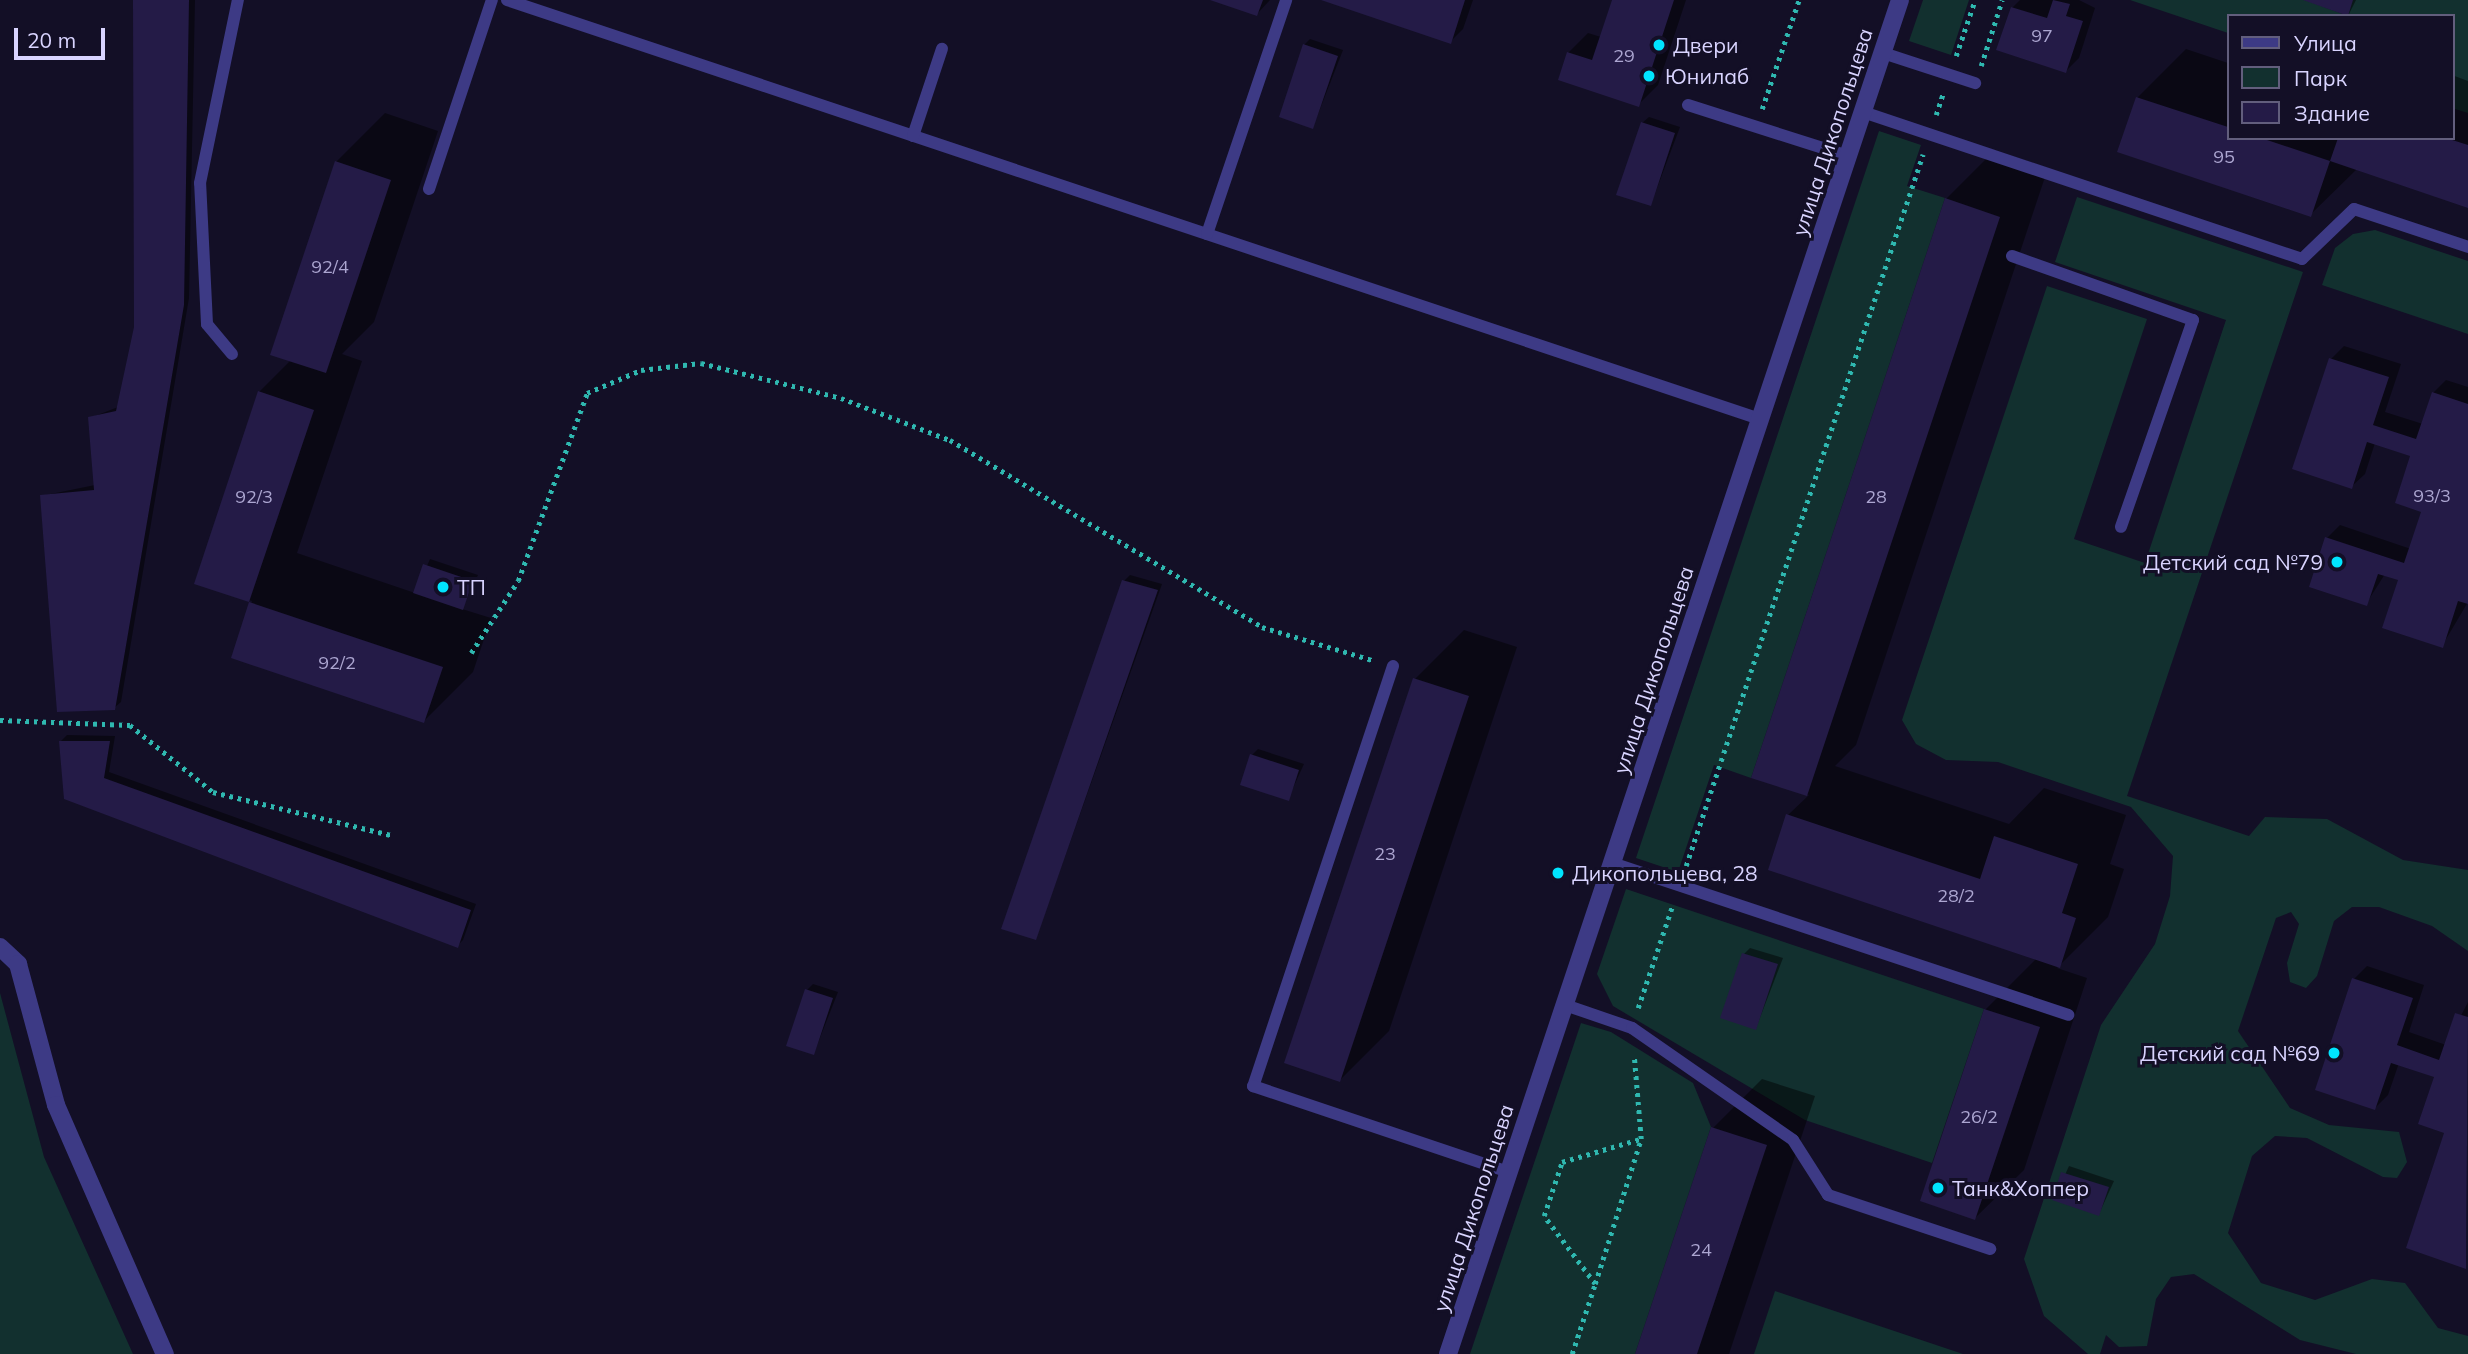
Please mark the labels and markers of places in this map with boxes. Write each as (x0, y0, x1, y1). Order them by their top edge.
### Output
place label: Двери (1673, 32, 1738, 58)
marker: Двери (1651, 37, 1667, 53)
place label: Юнилаб (1665, 63, 1749, 89)
marker: Юнилаб (1639, 66, 1659, 86)
place label: Детский сад №79 (2143, 549, 2323, 575)
marker: Детский сад №79 (2329, 554, 2345, 570)
place label: ТП (457, 574, 486, 600)
marker: ТП (435, 579, 451, 595)
place label: Дикопольцева, 28 (1572, 860, 1758, 886)
marker: Дикопольцева, 28 (1550, 865, 1566, 881)
place label: Детский сад №69 (2140, 1040, 2320, 1066)
marker: Детский сад №69 (2326, 1045, 2342, 1061)
place label: Танк&Хоппер (1952, 1175, 2089, 1201)
marker: Танк&Хоппер (1930, 1180, 1946, 1196)

